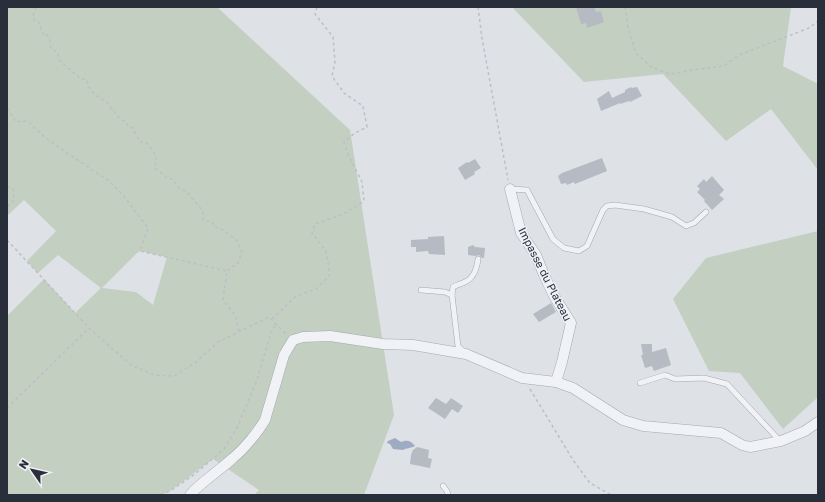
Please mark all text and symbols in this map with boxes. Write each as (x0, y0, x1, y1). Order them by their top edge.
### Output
street label: Impasse du Plateau (516, 225, 575, 323)
north arrow (12, 450, 52, 490)
text: N (16, 457, 31, 471)

